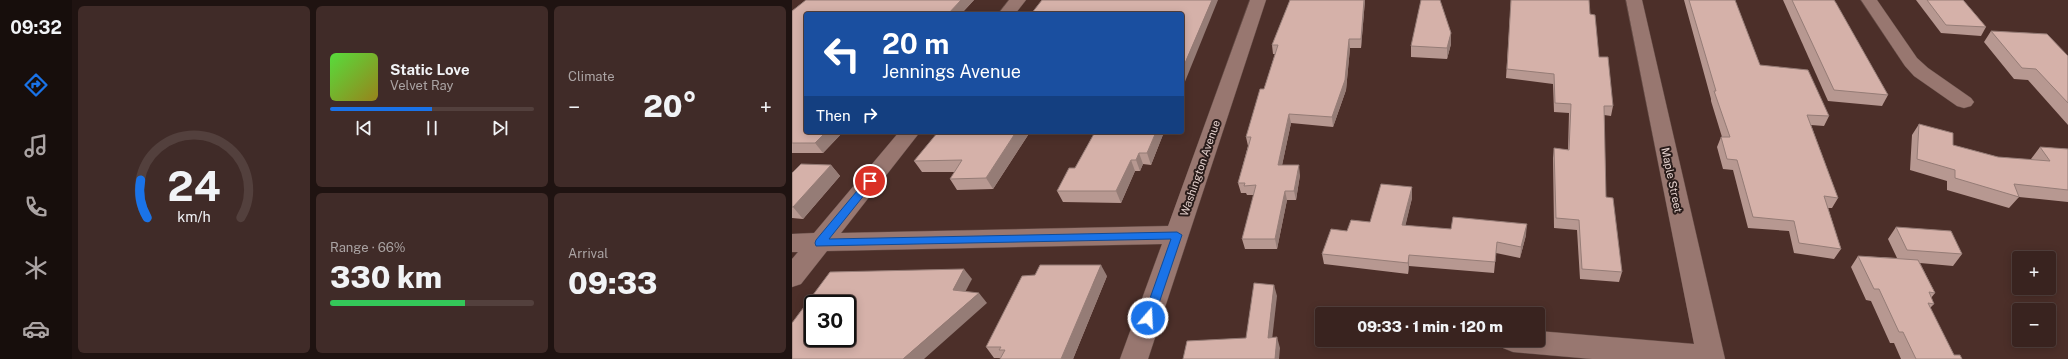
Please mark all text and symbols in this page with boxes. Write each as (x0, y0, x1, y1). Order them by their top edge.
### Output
text: 09:32 (10, 17, 62, 38)
text: 20 m (882, 27, 949, 60)
icon: left (816, 28, 868, 80)
text: Static Love (390, 61, 470, 78)
text: Jennings Avenue (882, 61, 1021, 82)
text: Climate (568, 69, 615, 84)
icon: directions (22, 71, 50, 99)
text: Velvet Ray (390, 78, 454, 93)
text: 20° (643, 88, 697, 124)
text: − (568, 94, 580, 120)
text: + (760, 94, 772, 120)
icon: right (859, 104, 881, 126)
text: Then (816, 107, 851, 124)
icon: previous (353, 117, 375, 139)
icon: pause (421, 117, 443, 139)
icon: next (489, 117, 511, 139)
street label: Washington Avenue (1178, 118, 1222, 218)
icon: music (22, 132, 50, 160)
street label: Maple Street (1659, 146, 1685, 214)
text: 24 (167, 160, 221, 209)
pin (853, 164, 887, 198)
icon: arrive (859, 170, 881, 192)
icon: phone (22, 193, 50, 221)
text: km/h (177, 207, 211, 224)
text: Range · 66% (330, 240, 406, 255)
text: Arrival (568, 246, 608, 261)
map controls (2012, 251, 2056, 347)
button: + (2012, 251, 2056, 295)
icon: climate (22, 254, 50, 282)
text: 330 km (330, 259, 442, 295)
text: 09:33 (568, 265, 657, 301)
speed limit sign: 30 (804, 295, 856, 347)
position arrow (1127, 297, 1169, 339)
button: − (2012, 303, 2056, 347)
icon: car (22, 315, 50, 343)
text: 09:33 · 1 min · 120 m (1357, 318, 1503, 335)

